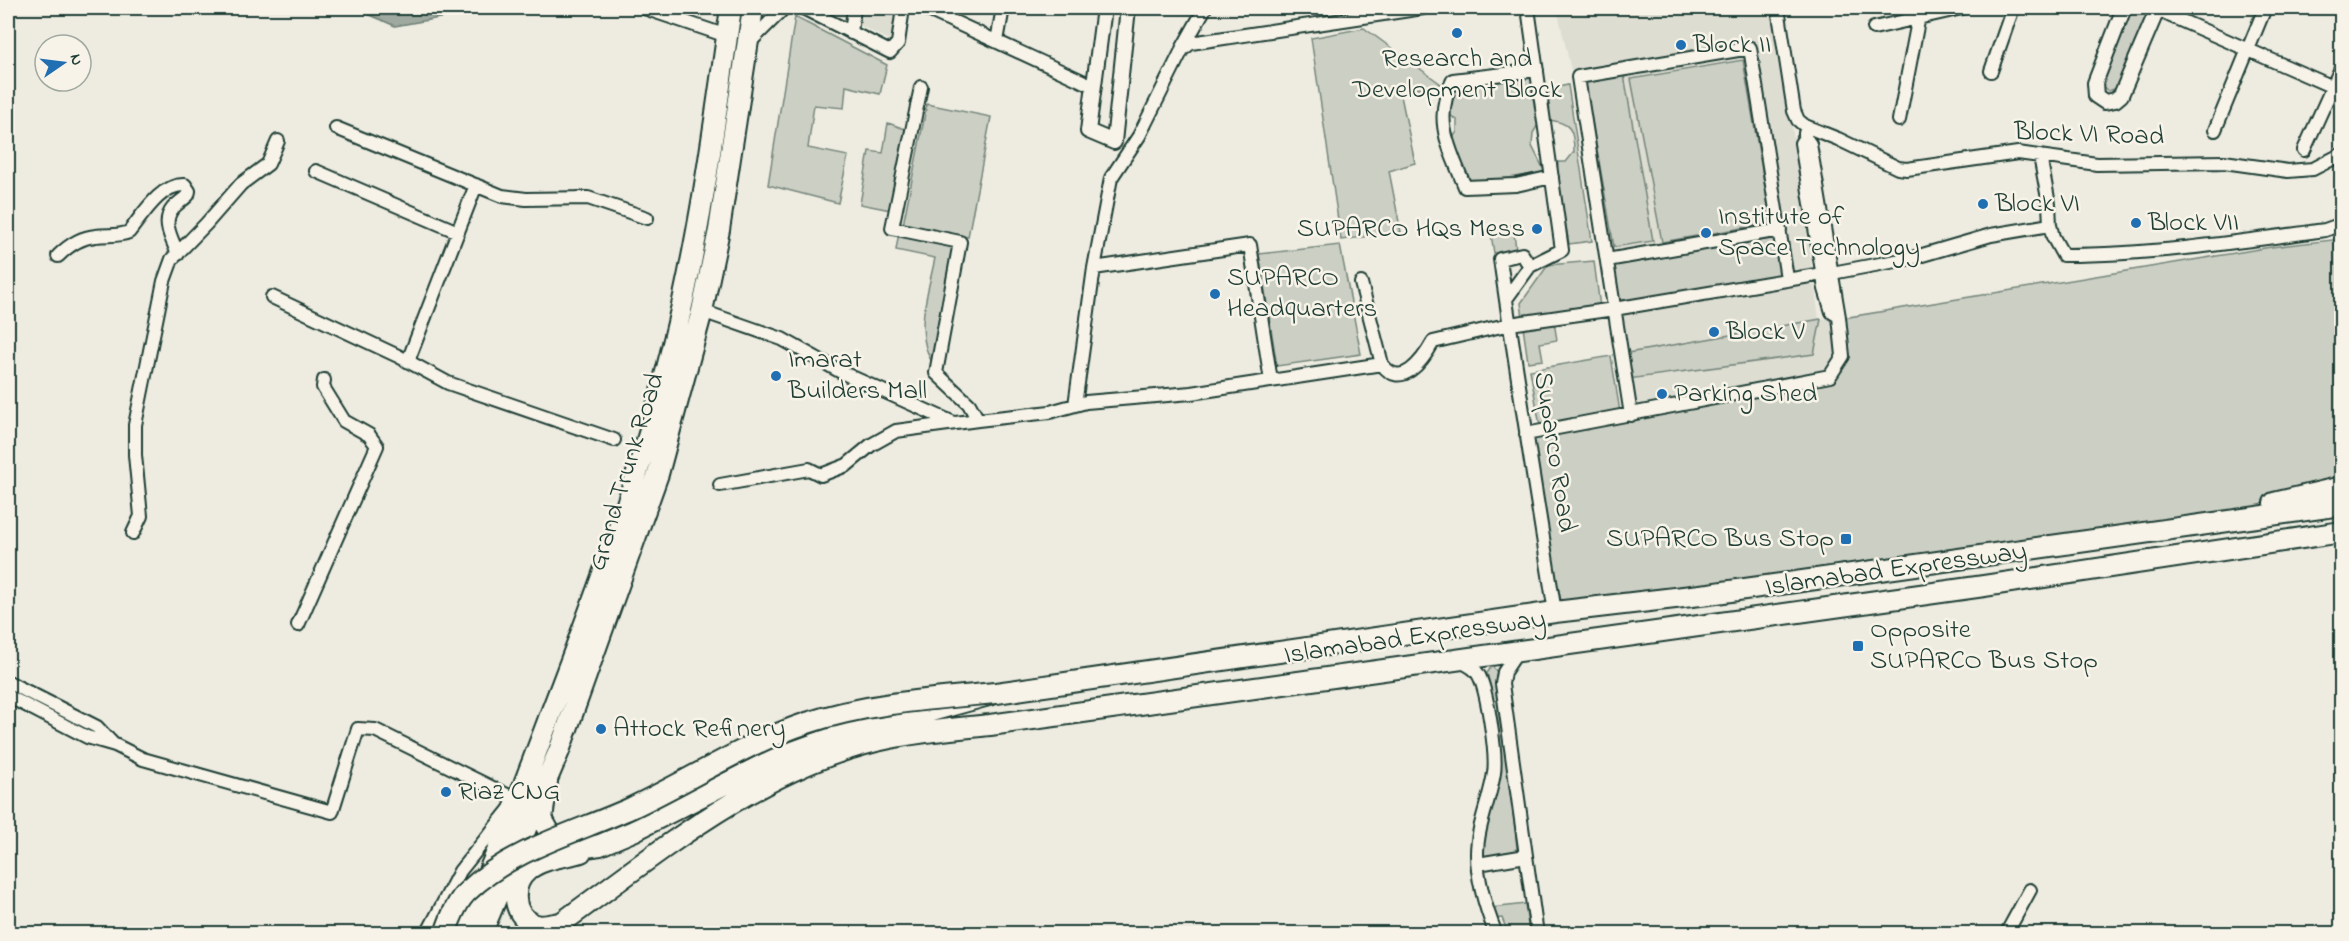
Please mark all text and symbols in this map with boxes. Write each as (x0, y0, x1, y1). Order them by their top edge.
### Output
marker: Research and Development Block (1450, 26, 1464, 40)
place label: Block II (1692, 26, 1771, 65)
north arrow (33, 33, 93, 93)
marker: Block II (1674, 38, 1688, 52)
place label: Research and Development Block (1351, 40, 1562, 110)
text: N (63, 52, 89, 68)
street label: Block VI Road (2012, 113, 2165, 157)
place label: Block VI (1994, 185, 2080, 224)
marker: Block VI (1976, 197, 1990, 211)
place label: Institute of Space Technology (1718, 198, 1920, 268)
place label: Block VII (2147, 204, 2239, 243)
place label: SUPARCO HQs Mess (1297, 210, 1525, 249)
marker: Block VII (2129, 216, 2143, 230)
marker: SUPARCO HQs Mess (1530, 222, 1544, 236)
marker: Institute of Space Technology (1699, 226, 1713, 240)
place label: SUPARCO Headquarters (1227, 259, 1377, 329)
marker: SUPARCO Headquarters (1208, 287, 1222, 301)
place label: Block V (1725, 313, 1805, 352)
marker: Block V (1707, 325, 1721, 339)
place label: Imarat Builders Mall (787, 341, 927, 411)
street label: Grand Trunk Road (578, 368, 676, 576)
marker: Imarat Builders Mall (769, 369, 783, 383)
street label: Suparco Road (1522, 369, 1586, 535)
place label: Parking Shed (1674, 375, 1817, 414)
marker: Parking Shed (1655, 387, 1669, 401)
place label: SUPARCO Bus Stop (1606, 520, 1834, 559)
street label: Islamabad Expressway (1763, 532, 2029, 608)
marker: SUPARCO Bus Stop (1839, 532, 1853, 546)
street label: Islamabad Expressway (1282, 600, 1548, 676)
place label: Opposite SUPARCO Bus Stop (1870, 611, 2098, 681)
marker: Opposite SUPARCO Bus Stop (1851, 639, 1865, 653)
place label: Attock Refinery (613, 710, 786, 749)
marker: Attock Refinery (594, 722, 608, 736)
place label: Riaz CNG (458, 773, 560, 812)
marker: Riaz CNG (439, 785, 453, 799)

